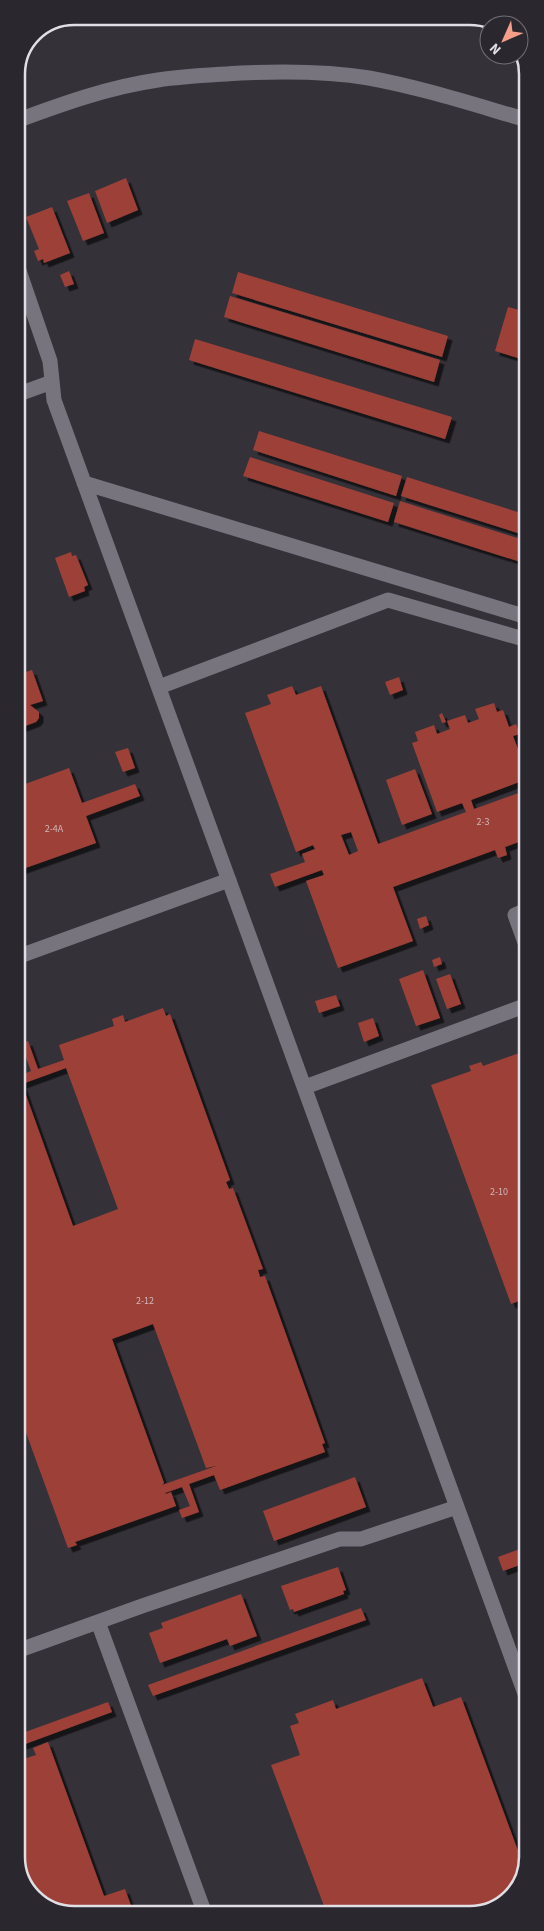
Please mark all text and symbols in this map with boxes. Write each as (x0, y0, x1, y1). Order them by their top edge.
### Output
north arrow (479, 15, 529, 65)
text: N (485, 38, 506, 59)
house number: 2-3 (476, 815, 490, 829)
house number: 2-4A (45, 822, 64, 836)
house number: 2-10 (490, 1185, 508, 1199)
house number: 2-12 (136, 1294, 154, 1308)

